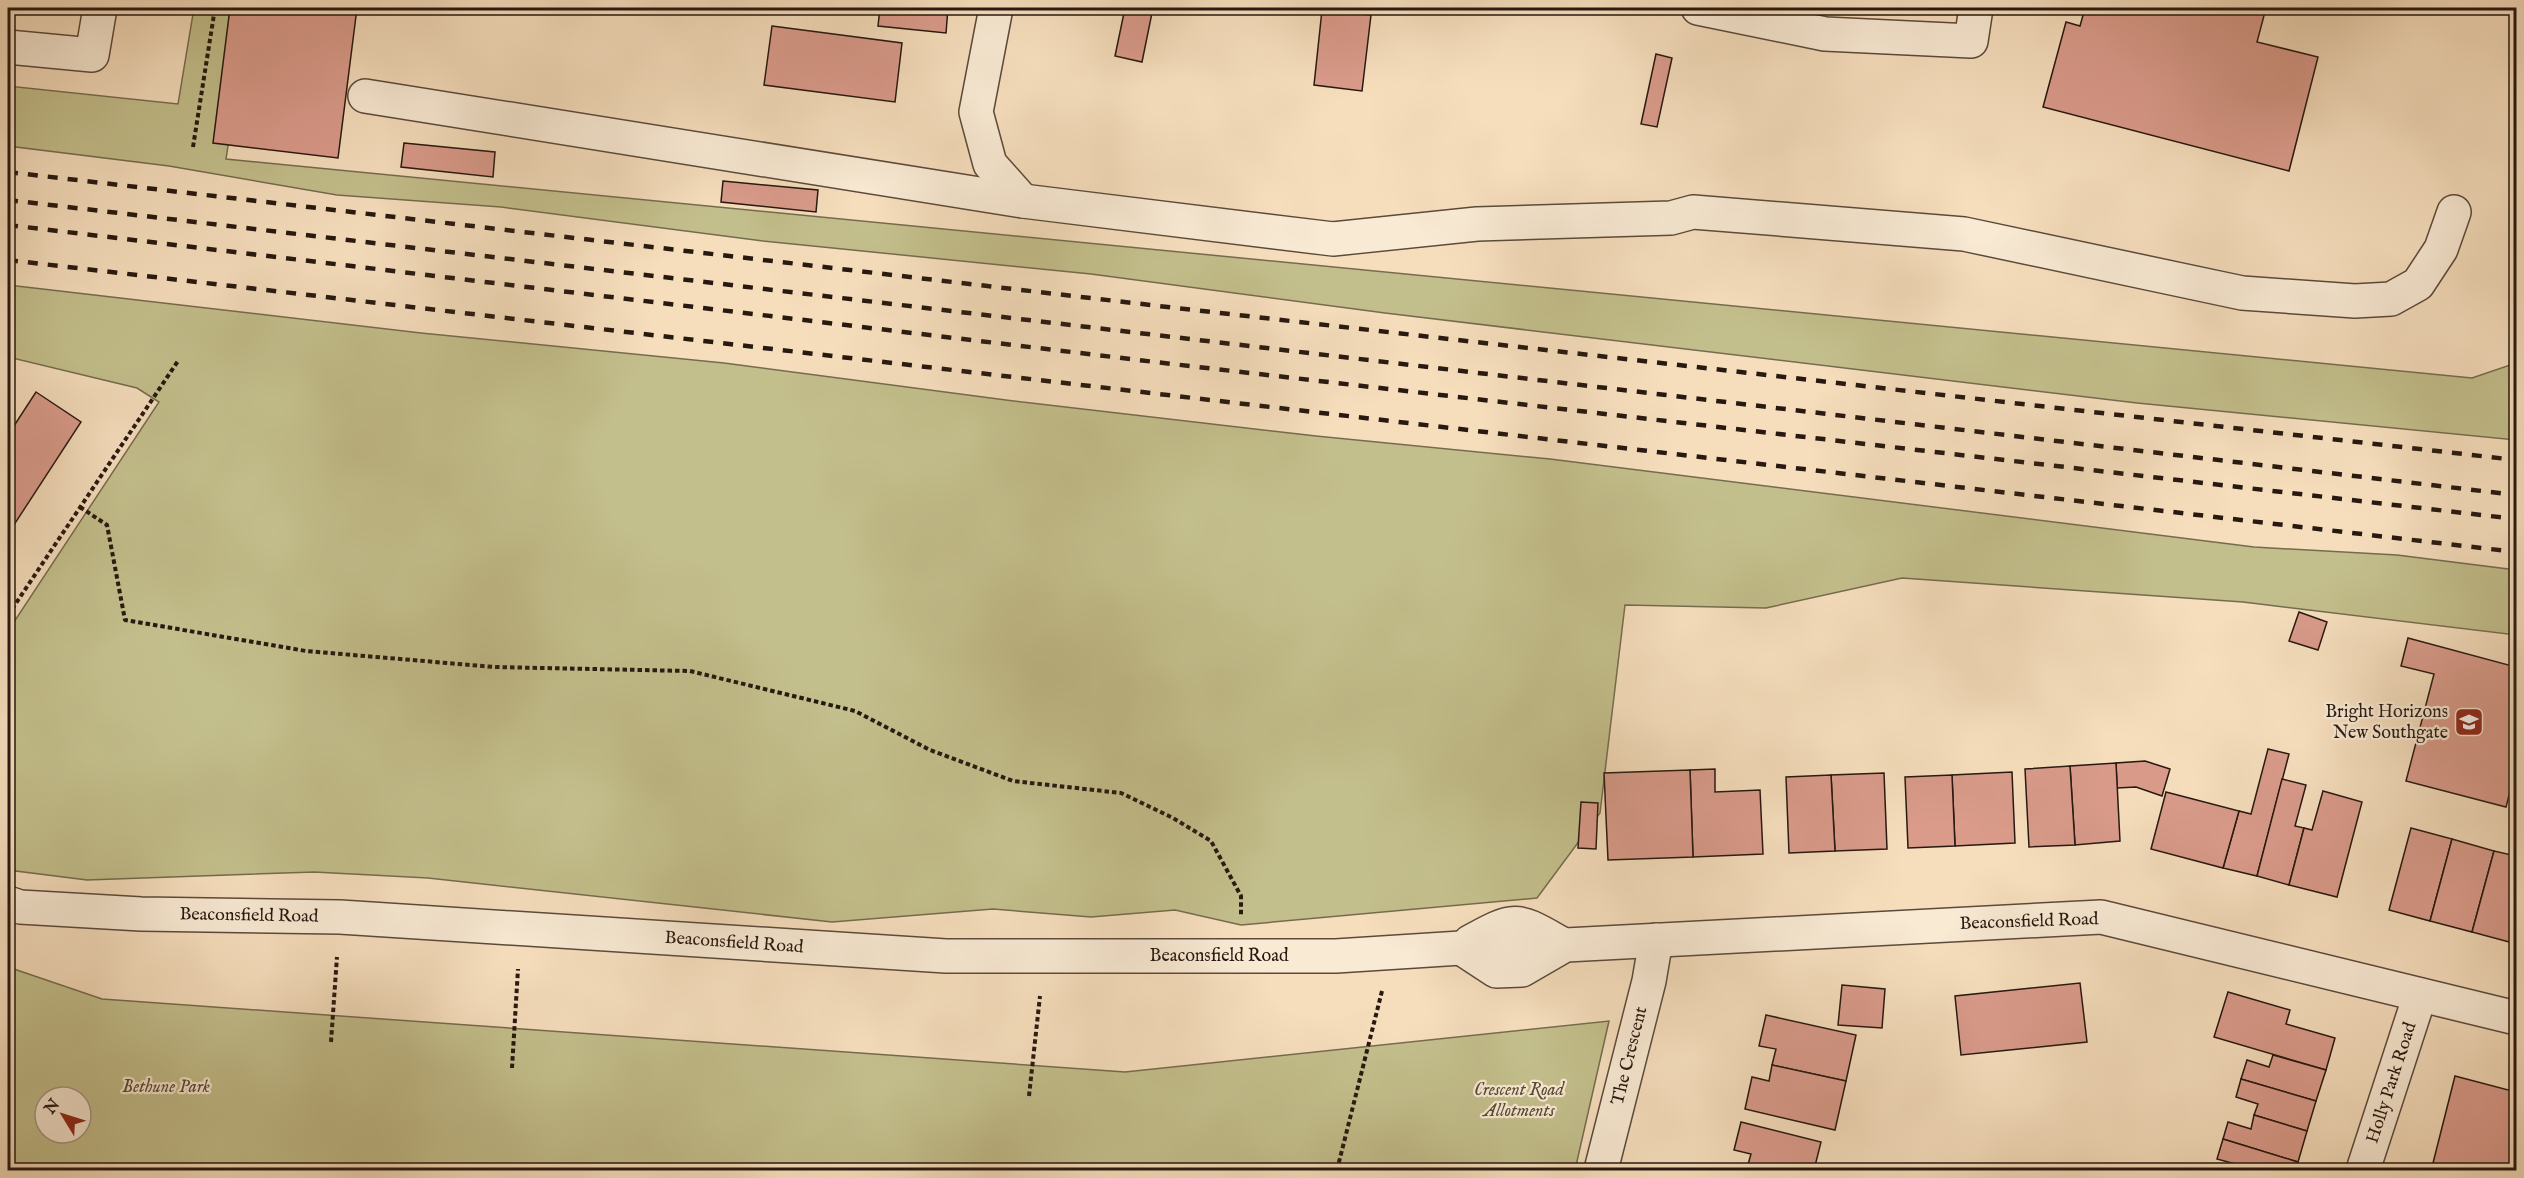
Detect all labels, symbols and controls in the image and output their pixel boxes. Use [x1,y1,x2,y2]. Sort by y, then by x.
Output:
place label: Bright Horizons New Southgate [2325,701,2448,745]
school or university icon: Bright Horizons New Southgate [2453,706,2485,738]
street label: Beaconsfield Road [179,903,319,929]
street label: Beaconsfield Road [1959,908,2099,936]
street label: Beaconsfield Road [664,927,805,959]
street label: Beaconsfield Road [1149,945,1289,968]
street label: The Crescent [1607,1004,1653,1108]
street label: Holly Park Road [2362,1019,2423,1147]
park label: Bethune Park [122,1076,210,1099]
park label: Crescent Road Allotments [1474,1079,1566,1123]
north arrow [33,1085,93,1145]
text: N [40,1095,65,1119]

